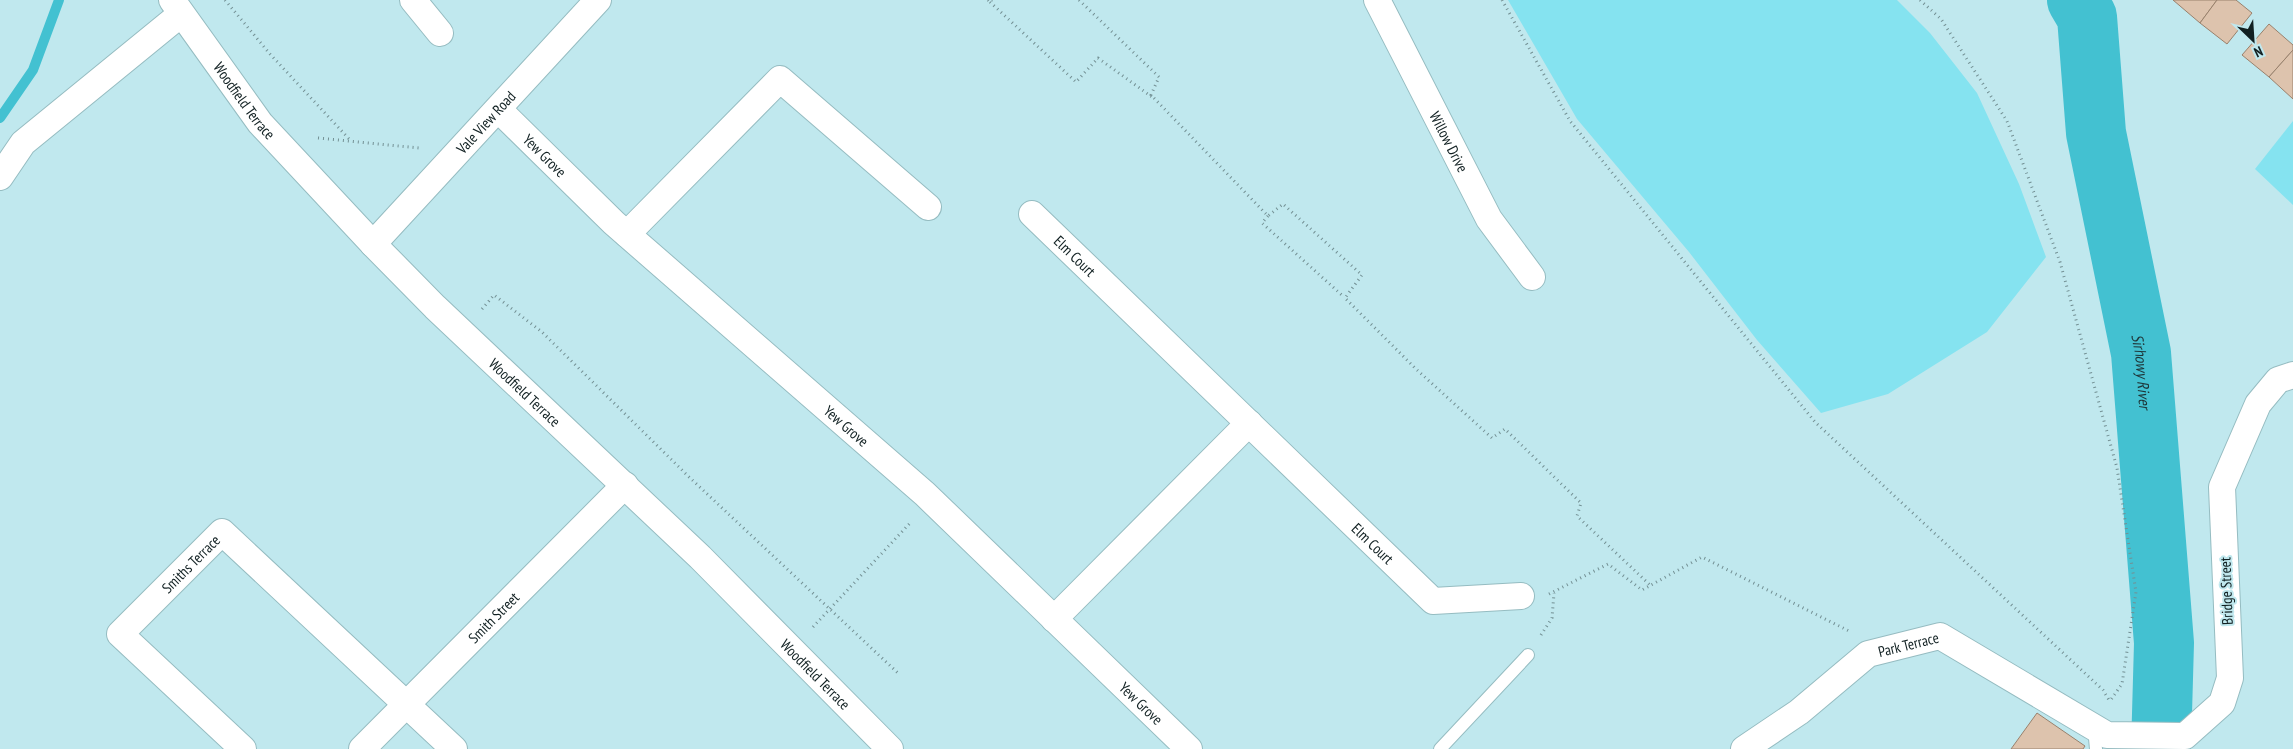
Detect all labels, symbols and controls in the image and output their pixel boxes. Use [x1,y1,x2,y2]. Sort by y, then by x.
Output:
north arrow [2228,15,2278,65]
text: N [2251,42,2266,62]
street label: Woodfield Terrace [210,58,280,143]
street label: Vale View Road [451,87,519,158]
street label: Willow Drive [1426,108,1473,175]
street label: Yew Grove [519,130,571,181]
street label: Elm Court [1050,231,1100,280]
water label: Sirhowy River [2127,332,2156,412]
street label: Woodfield Terrace [485,354,565,430]
street label: Yew Grove [820,401,873,450]
street label: Elm Court [1348,519,1398,568]
street label: Smiths Terrace [157,530,224,597]
street label: Bridge Street [2215,557,2237,625]
street label: Smith Street [464,588,523,647]
street label: Park Terrace [1876,627,1941,661]
street label: Woodfield Terrace [777,635,855,713]
street label: Yew Grove [1116,678,1167,728]

